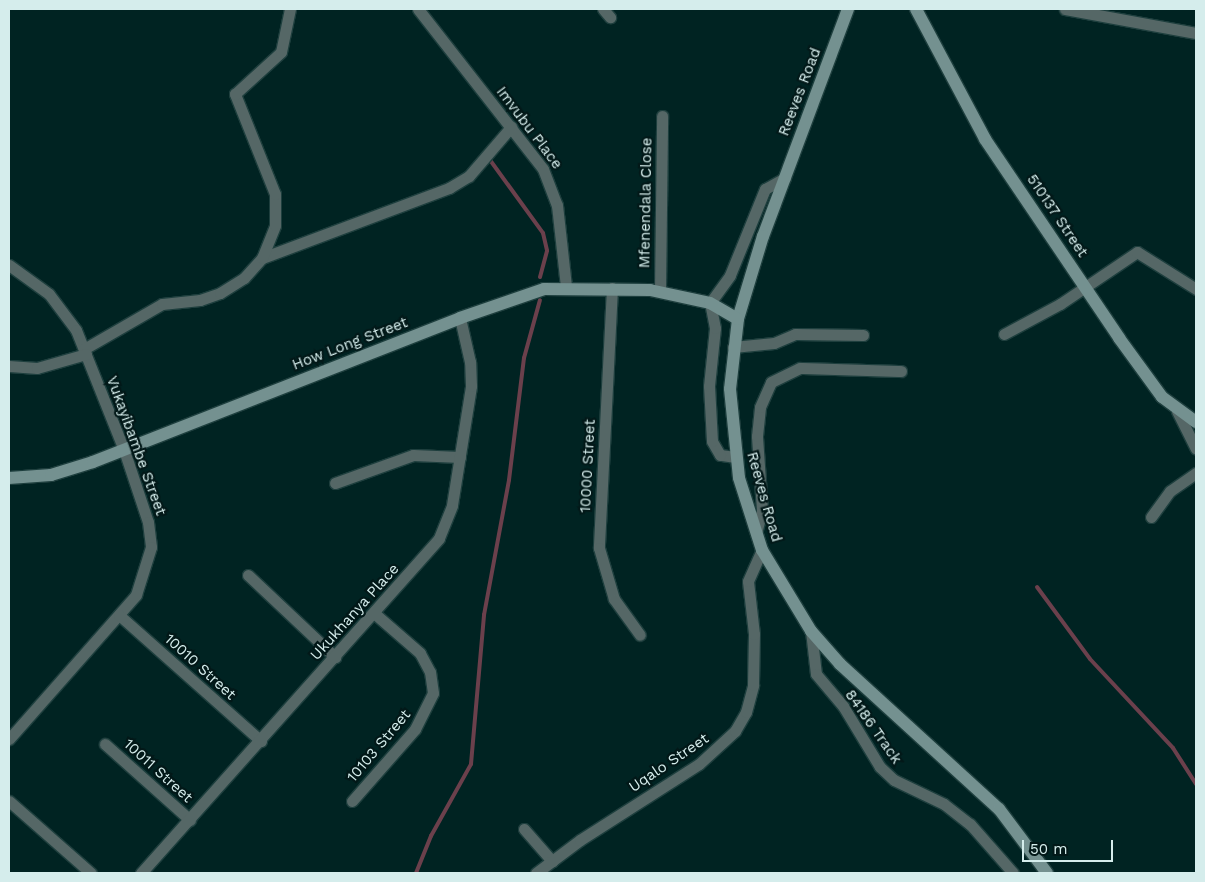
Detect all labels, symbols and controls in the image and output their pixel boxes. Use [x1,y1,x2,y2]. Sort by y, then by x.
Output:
street label: Reeves Road [775,45,825,139]
street label: Imvubu Place [492,83,566,173]
street label: Mfenendala Close [636,137,656,269]
street label: 510137 Street [1023,171,1091,261]
street label: How Long Street [290,314,410,374]
street label: Vukayibambe Street [102,374,170,518]
street label: 10000 Street [577,419,599,513]
street label: Reeves Road [743,450,785,544]
street label: Ukukhanya Place [307,560,403,664]
street label: 10010 Street [161,630,239,704]
street label: 84186 Track [841,686,905,768]
street label: 10103 Street [343,706,415,786]
street label: Uqalo Street [626,730,712,796]
street label: 10011 Street [120,735,196,807]
scale bar [1025,830,1116,862]
text: 50 m [1030,840,1067,858]

